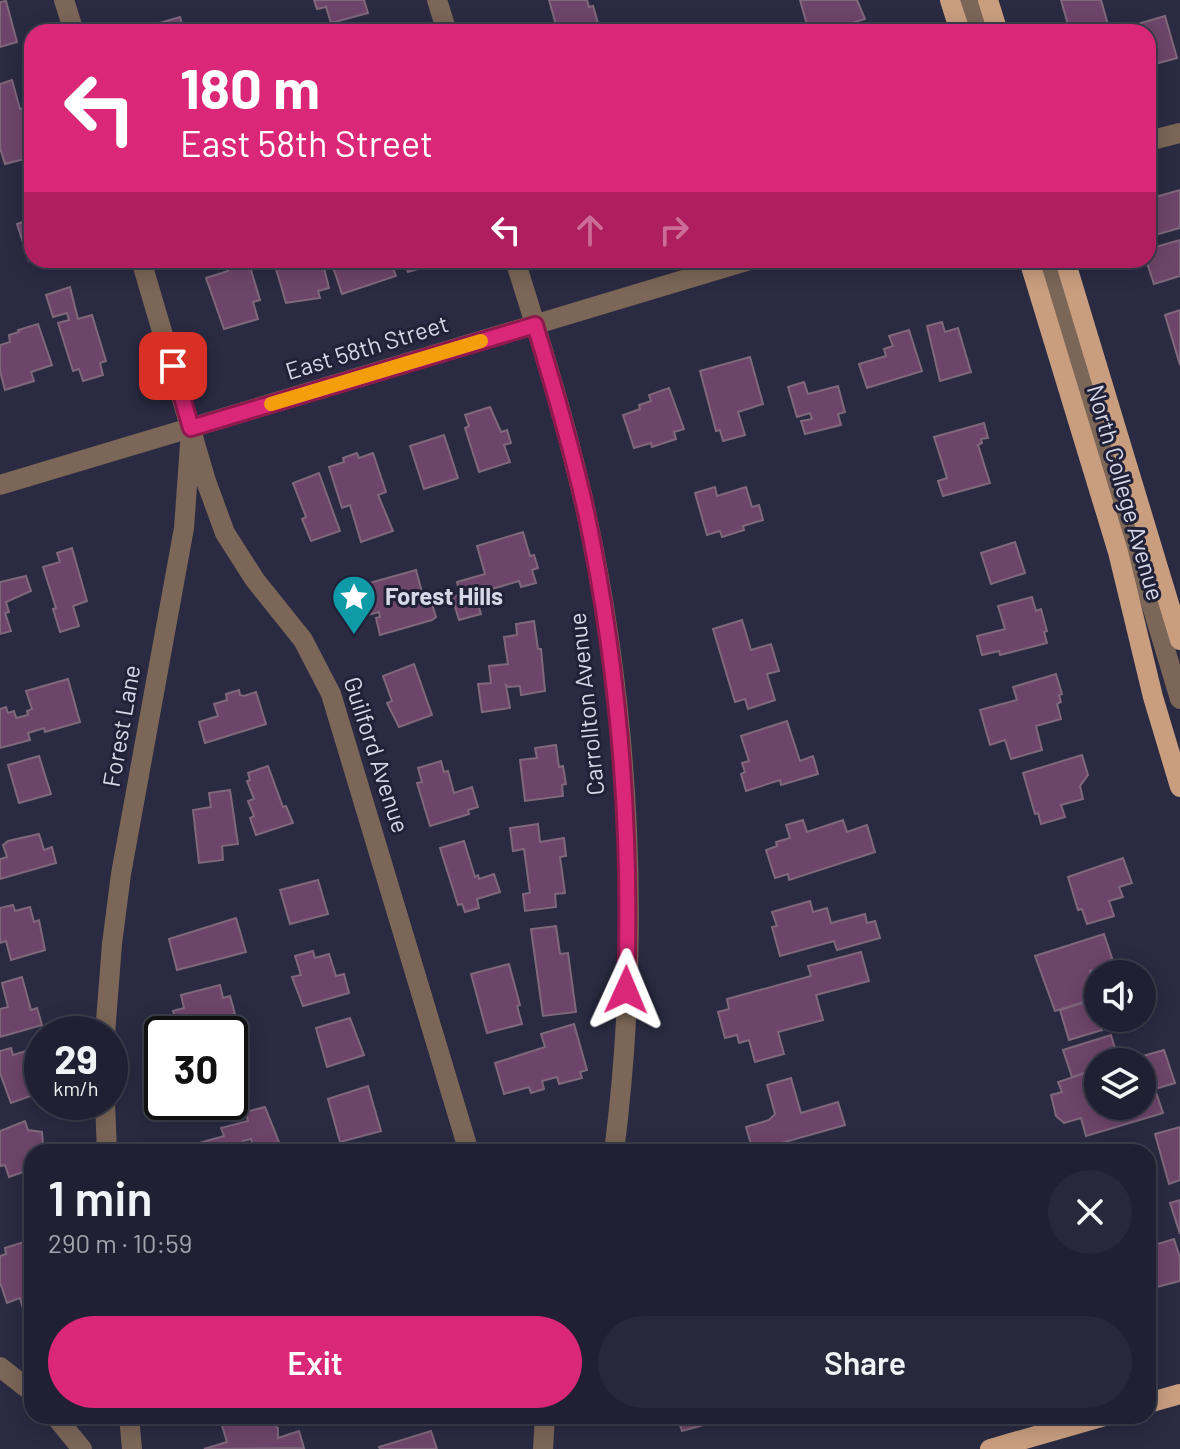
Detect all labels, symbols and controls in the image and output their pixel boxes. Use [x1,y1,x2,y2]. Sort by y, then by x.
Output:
text: 180 m [180,53,320,120]
icon: left [48,56,152,160]
text: East 58th Street [180,121,433,164]
icon: left [484,208,528,252]
icon: ahead [568,208,612,252]
icon: right [652,208,696,252]
street label: East 58th Street [282,308,451,385]
pin [139,332,207,400]
icon: arrive [151,344,195,388]
street label: North College Avenue [1082,381,1171,604]
place icon: Forest Hills [330,573,378,636]
place label: Forest Hills [385,581,503,610]
street label: Carrollton Avenue [561,611,610,797]
street label: Forest Lane [96,662,146,789]
street label: Guilford Avenue [339,673,416,836]
position arrow [584,948,668,1032]
map controls [1084,960,1156,1120]
button: sound [1084,960,1156,1032]
speed limit sign: 30 [144,1016,248,1120]
text: 29 [54,1034,98,1082]
button: layers [1084,1048,1156,1120]
text: km/h [53,1076,99,1100]
text: 1 min [48,1168,153,1226]
button: close [1048,1170,1132,1254]
text: 290 m · 10:59 [48,1227,192,1258]
button: Exit [48,1316,582,1408]
button: Share [598,1316,1132,1408]

